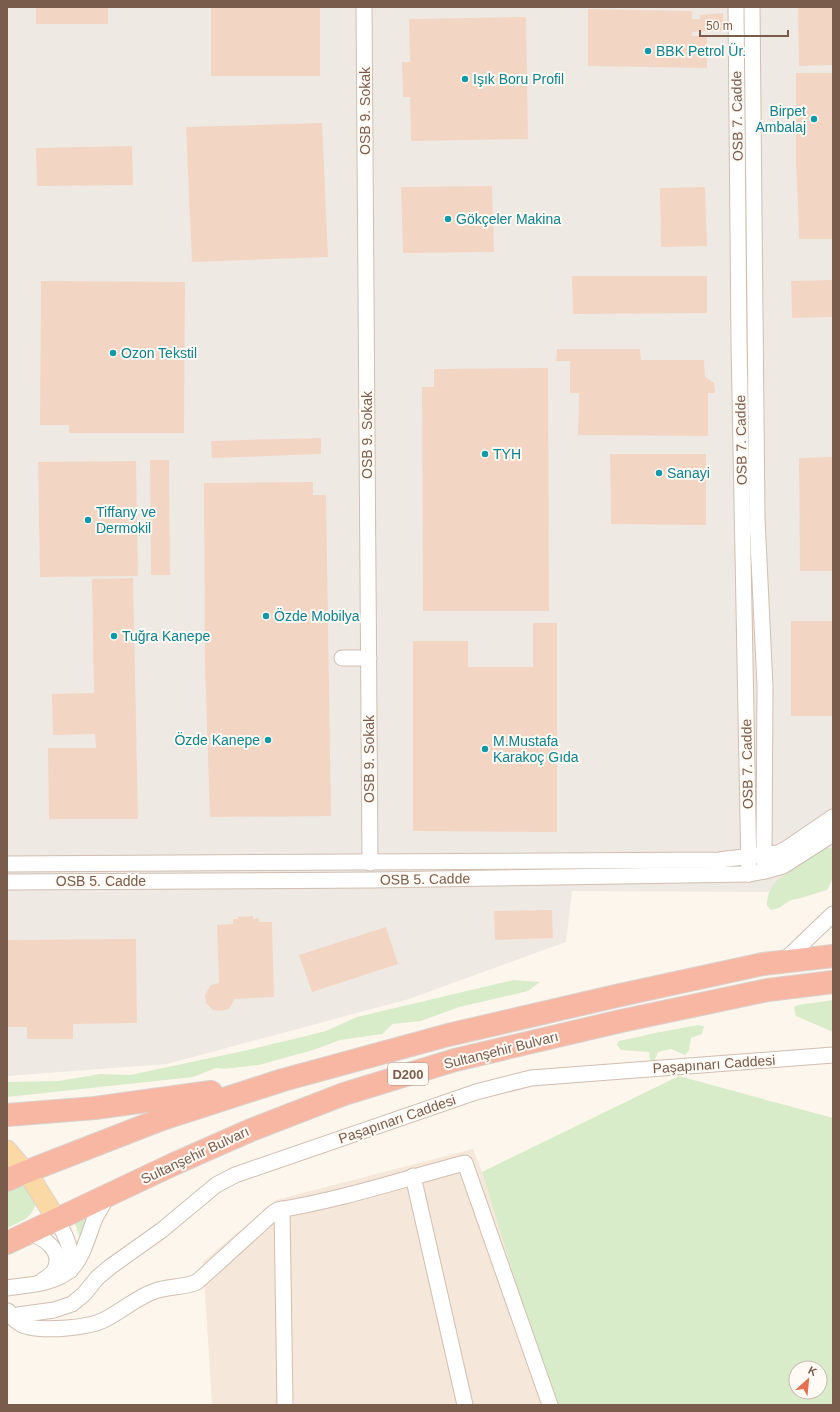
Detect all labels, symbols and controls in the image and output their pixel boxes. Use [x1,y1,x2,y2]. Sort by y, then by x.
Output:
scale bar [700,12,788,38]
text: 50 m [706,19,733,33]
place label: BBK Petrol Ür. [656,42,746,59]
marker: BBK Petrol Ür. [643,46,653,56]
street label: OSB 9. Sokak [357,66,373,155]
place label: Işık Boru Profil [473,71,564,87]
street label: OSB 7. Cadde [728,71,746,161]
marker: Işık Boru Profil [460,74,470,84]
place label: Birpet Ambalaj [755,103,806,135]
marker: Birpet Ambalaj [809,114,819,124]
place label: Gökçeler Makina [456,211,561,227]
marker: Gökçeler Makina [443,214,453,224]
place label: Ozon Tekstil [121,345,197,361]
marker: Ozon Tekstil [108,348,118,358]
street label: OSB 9. Sokak [359,390,375,479]
street label: OSB 7. Cadde [732,395,750,485]
place label: TYH [493,446,521,462]
marker: TYH [480,449,490,459]
place label: Sanayi [667,465,710,481]
marker: Sanayi [654,468,664,478]
place label: Tiffany ve Dermokil [96,504,156,536]
marker: Tiffany ve Dermokil [83,515,93,525]
place label: Özde Mobilya [274,607,360,624]
marker: Özde Mobilya [261,611,271,621]
place label: Tuğra Kanepe [122,628,210,644]
marker: Tuğra Kanepe [109,631,119,641]
street label: OSB 9. Sokak [361,714,377,803]
street label: OSB 7. Cadde [738,719,756,809]
place label: Özde Kanepe [174,731,260,748]
place label: M.Mustafa Karakoç Gıda [493,733,579,765]
marker: Özde Kanepe [263,735,273,745]
marker: M.Mustafa Karakoç Gıda [480,744,490,754]
street label: OSB 5. Cadde [380,870,470,888]
street label: OSB 5. Cadde [56,873,146,889]
street label: Sultanşehir Bulvarı [442,1028,560,1072]
street label: Paşapınarı Caddesi [652,1052,776,1076]
road number: D200 [388,1063,428,1085]
street label: Paşapınarı Caddesi [336,1091,458,1147]
street label: Sultanşehir Bulvarı [138,1123,252,1187]
north arrow [788,1360,828,1400]
text: K [806,1364,819,1378]

